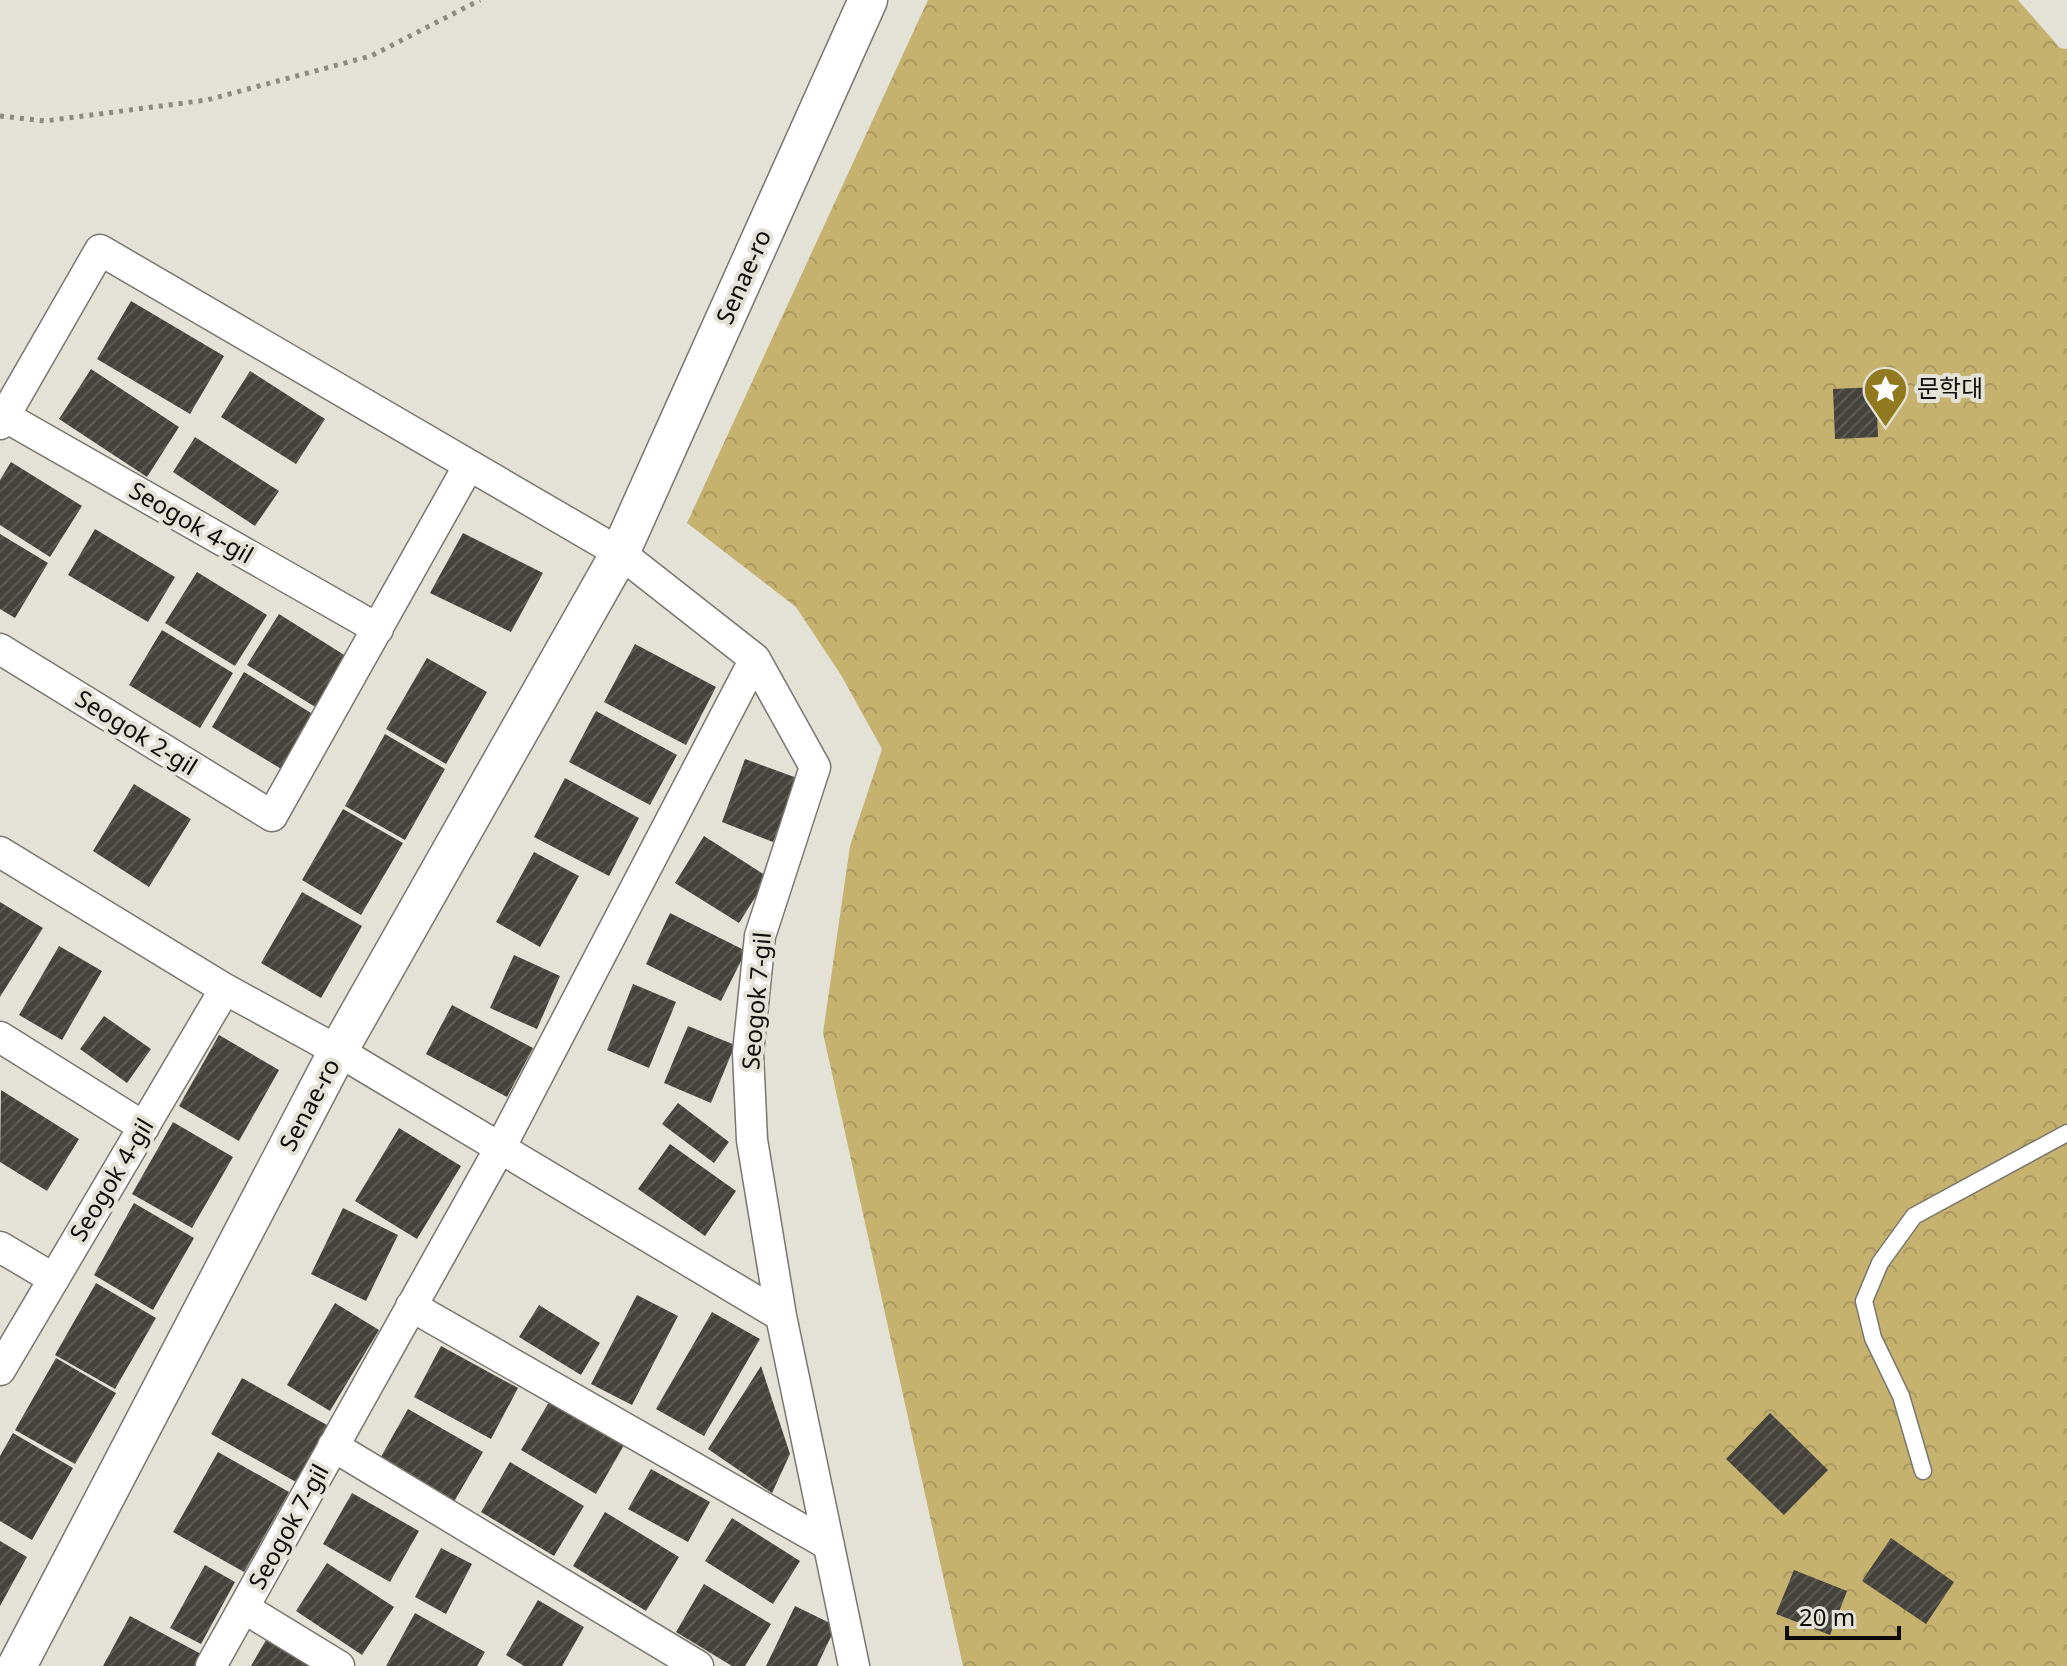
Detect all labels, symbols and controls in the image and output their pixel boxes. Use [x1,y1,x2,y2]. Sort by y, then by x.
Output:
street label: Senae-ro [707,224,778,329]
place icon: 문학대 [1862,365,1910,428]
place label: 문학대 [1917,371,1983,404]
street label: Seogok 4-gil [124,473,260,571]
street label: Seogok 2-gil [69,681,204,782]
street label: Seogok 7-gil [733,931,778,1071]
street label: Senae-ro [271,1052,347,1156]
street label: Seogok 4-gil [61,1112,160,1247]
street label: Seogok 7-gil [240,1458,336,1595]
scale bar [1787,1590,1899,1640]
text: 20 m [1799,1600,1855,1633]

